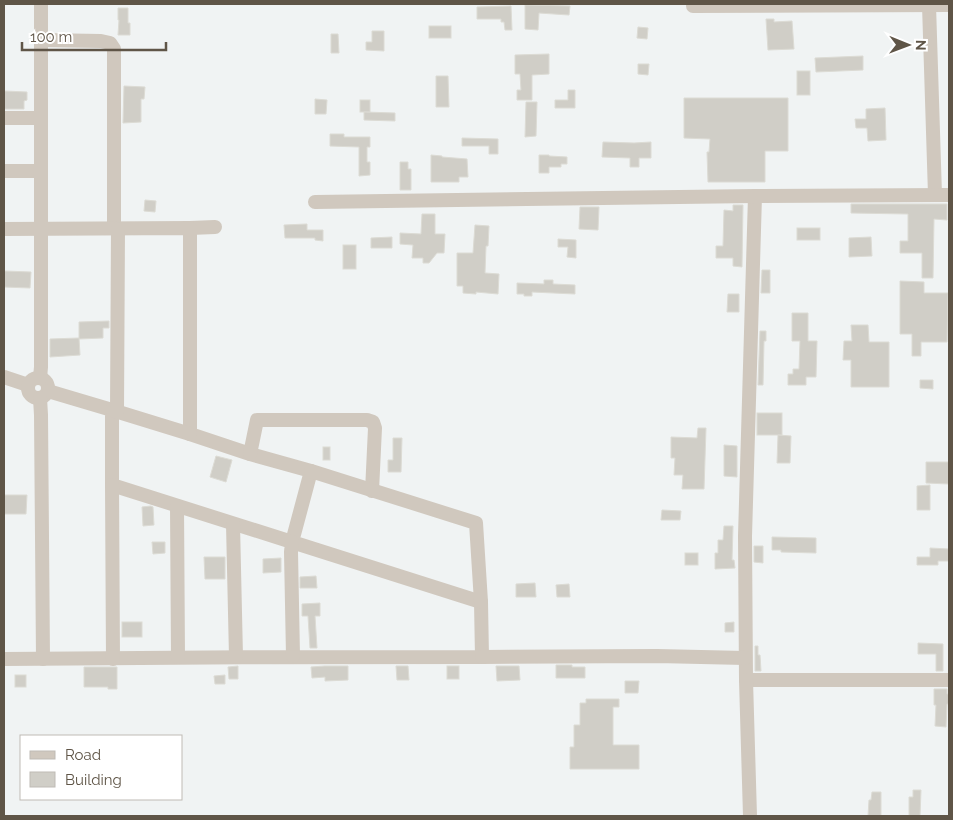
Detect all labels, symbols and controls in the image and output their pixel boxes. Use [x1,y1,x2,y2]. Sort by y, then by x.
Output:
scale bar [22,20,166,52]
north arrow [883,20,933,70]
text: 100 m [30,28,72,46]
text: N [913,40,929,51]
legend [20,735,182,800]
text: Road [65,746,101,764]
text: Building [65,771,122,789]

